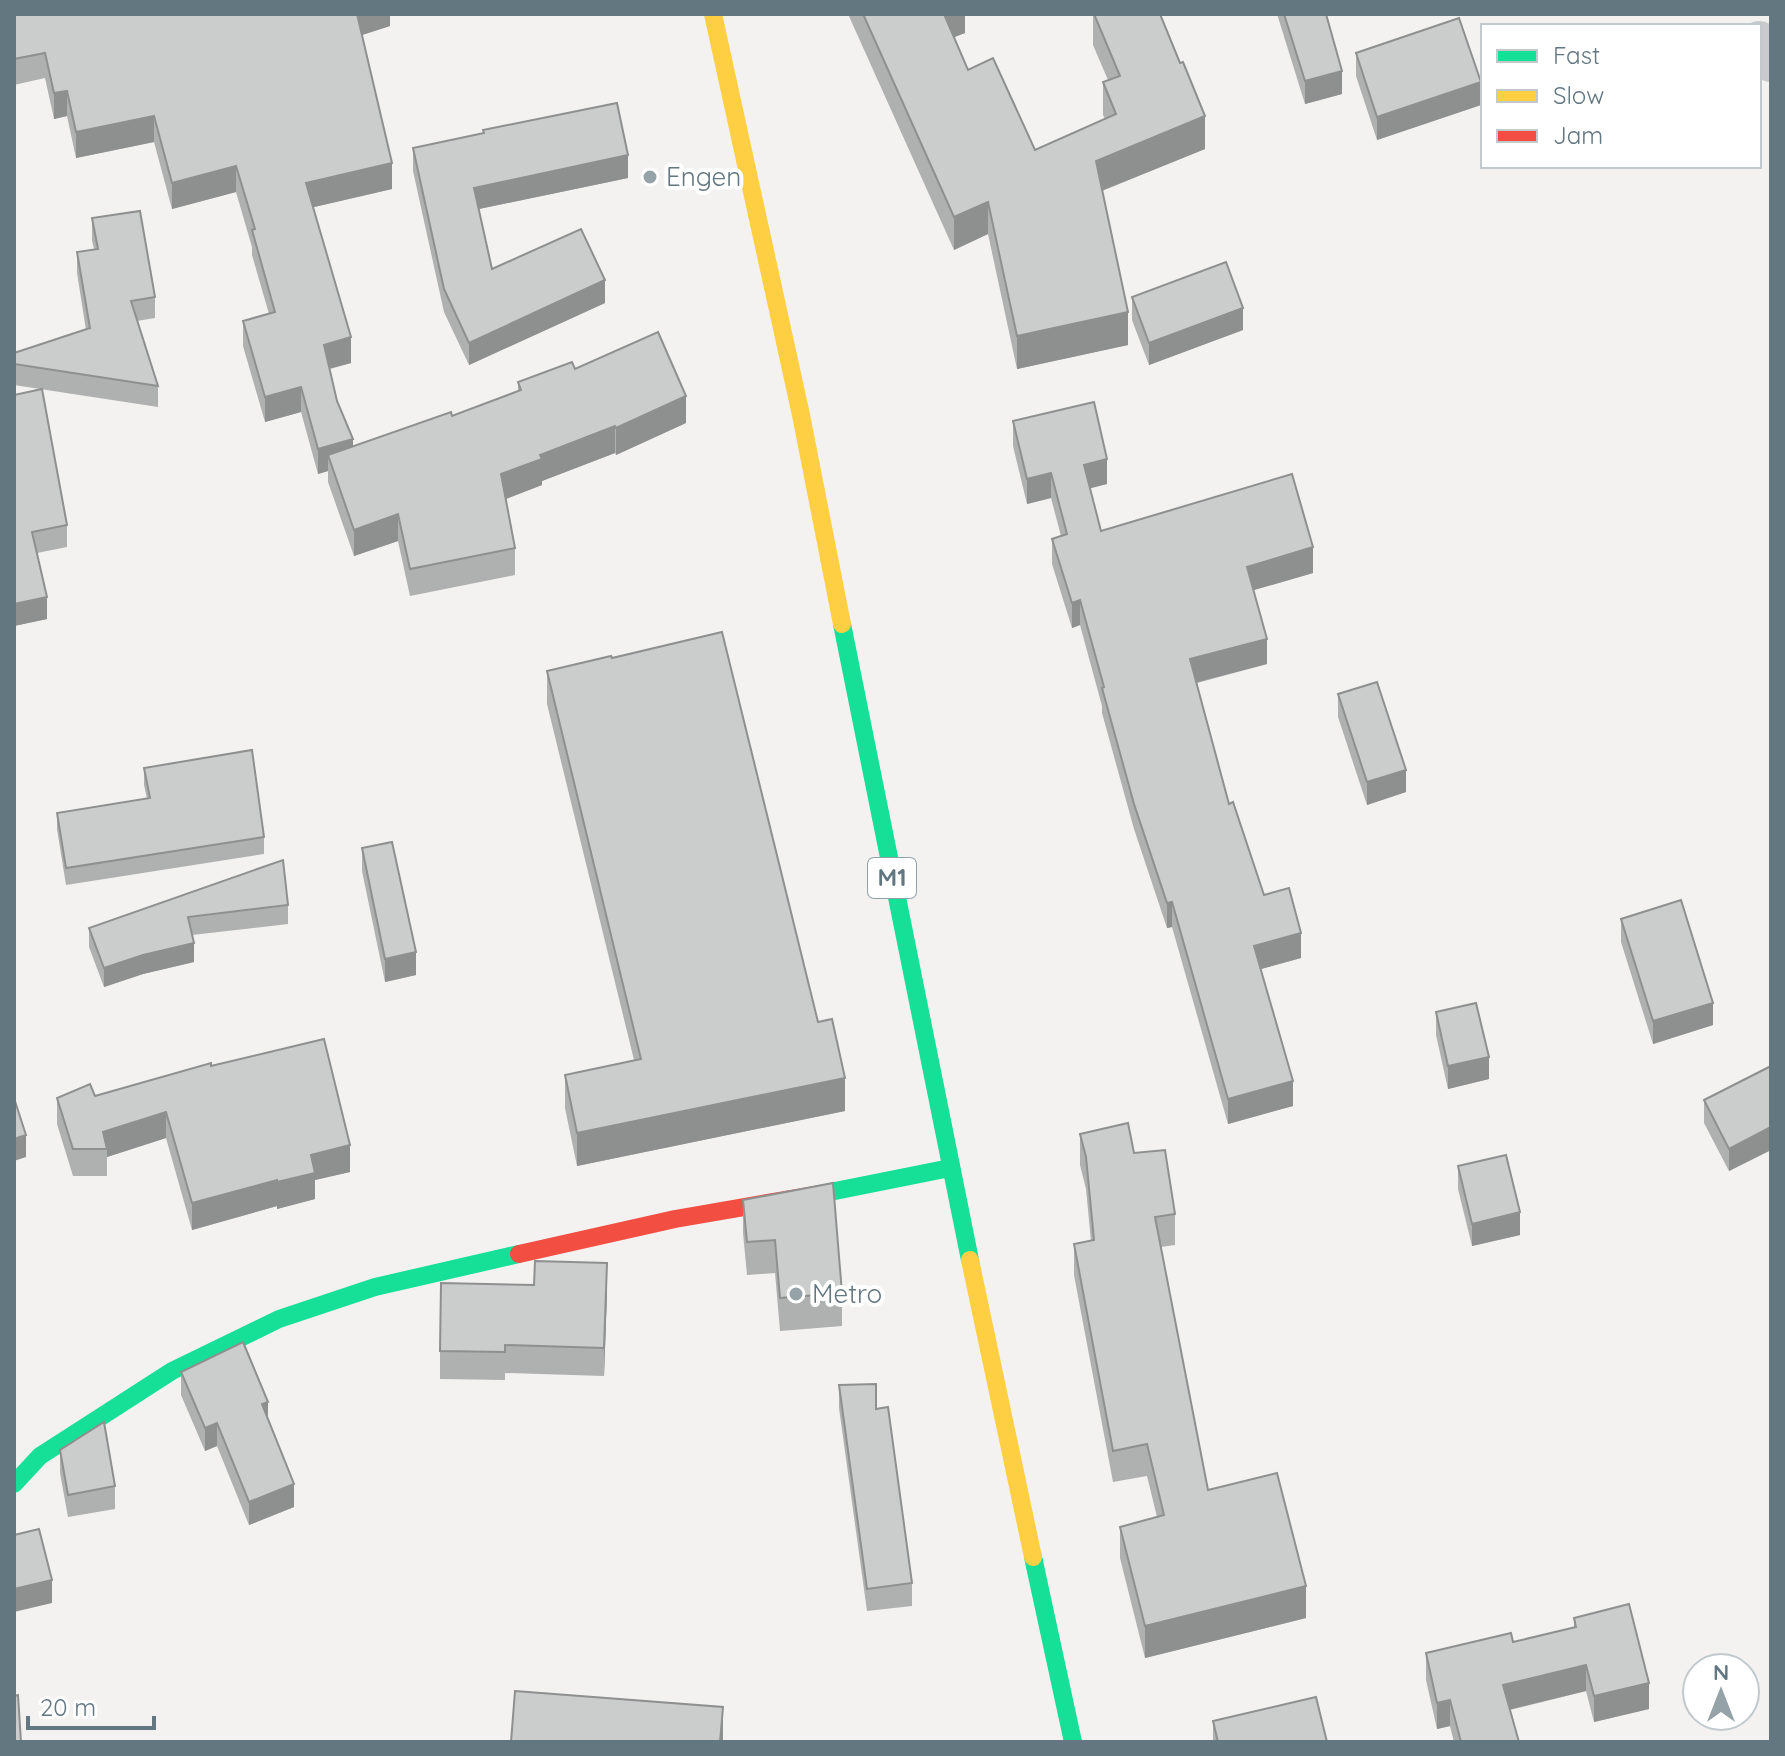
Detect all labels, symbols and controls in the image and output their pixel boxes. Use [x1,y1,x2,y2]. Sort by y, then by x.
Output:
legend [1481,24,1761,168]
text: Fast [1553,40,1600,70]
text: Slow [1553,80,1604,110]
text: Jam [1553,120,1603,150]
place label: Engen [666,160,741,193]
marker: Engen [641,168,659,186]
road number: M1 [868,858,916,898]
place label: Metro [812,1277,882,1310]
marker: Metro [787,1285,805,1303]
north arrow [1681,1652,1761,1732]
text: N [1713,1658,1729,1686]
scale bar [28,1680,154,1730]
text: 20 m [40,1692,96,1722]

